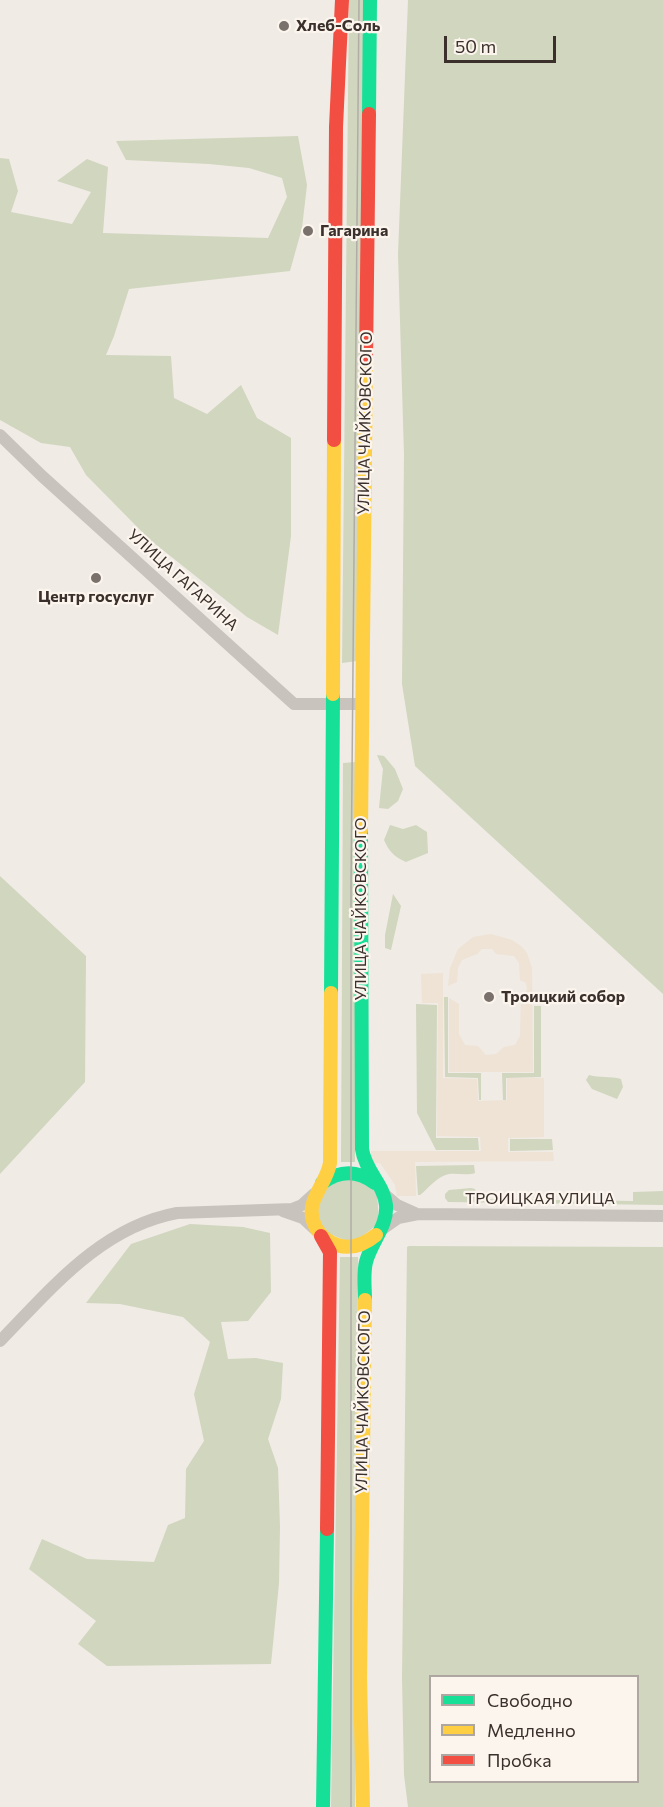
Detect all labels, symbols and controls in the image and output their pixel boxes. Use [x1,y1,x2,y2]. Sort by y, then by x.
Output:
place label: Хлеб-Соль [296,16,380,36]
marker: Хлеб-Соль [277,19,291,33]
scale bar [447,24,560,62]
text: 50 m [455,35,496,57]
place label: Гагарина [320,221,388,241]
marker: Гагарина [301,224,315,238]
street label: УЛИЦА ЧАЙКОВСКОГО [354,331,376,515]
street label: УЛИЦА ГАГАРИНА [124,525,242,635]
marker: Центр госуслуг [89,571,103,585]
place label: Центр госуслуг [38,587,154,607]
street label: УЛИЦА ЧАЙКОВСКОГО [351,817,371,1001]
place label: Троицкий собор [501,987,625,1007]
marker: Троицкий собор [482,990,496,1004]
street label: ТРОИЦКАЯ УЛИЦА [465,1189,615,1209]
street label: УЛИЦА ЧАЙКОВСКОГО [352,1310,374,1494]
legend [429,1675,639,1783]
text: Свободно [487,1689,573,1711]
text: Медленно [487,1719,576,1741]
text: Пробка [487,1749,552,1771]

